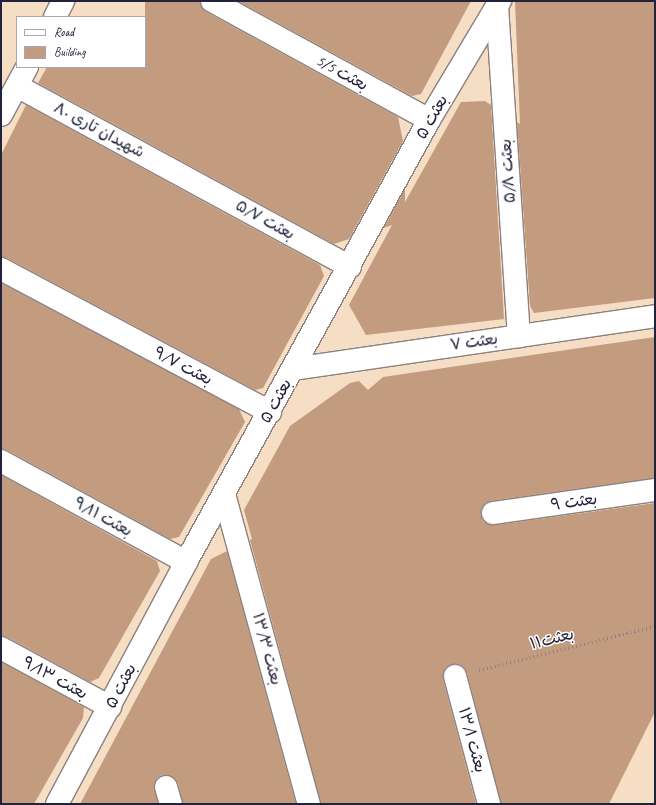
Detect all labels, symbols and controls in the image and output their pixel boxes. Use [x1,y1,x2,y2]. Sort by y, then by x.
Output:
legend [16,16,146,68]
text: Road [54,24,74,40]
text: Building [54,44,86,60]
street label: بعثت 5/5 [313,51,371,95]
street label: بعثت ۵ [412,91,452,143]
street label: شهیدان تاری ۸۰ [50,98,148,162]
street label: بعثت ۵/۸ [496,138,520,204]
street label: بعثت ۵/۷ [232,196,298,244]
street label: بعثت ۷ [449,329,499,355]
street label: بعثت ۹/۷ [150,343,216,389]
street label: بعثت ۵ [256,375,296,427]
street label: بعثت ۹ [549,489,599,515]
street label: بعثت ۹/۱۱ [70,493,136,541]
street label: بعثت ۱۳/۳ [248,611,286,687]
street label: بعثت۱۱ [528,624,576,654]
street label: بعثت ۹/۱۳ [19,652,91,704]
street label: بعثت ۵ [101,660,141,712]
street label: بعثت ۱۳/۱ [454,705,490,775]

